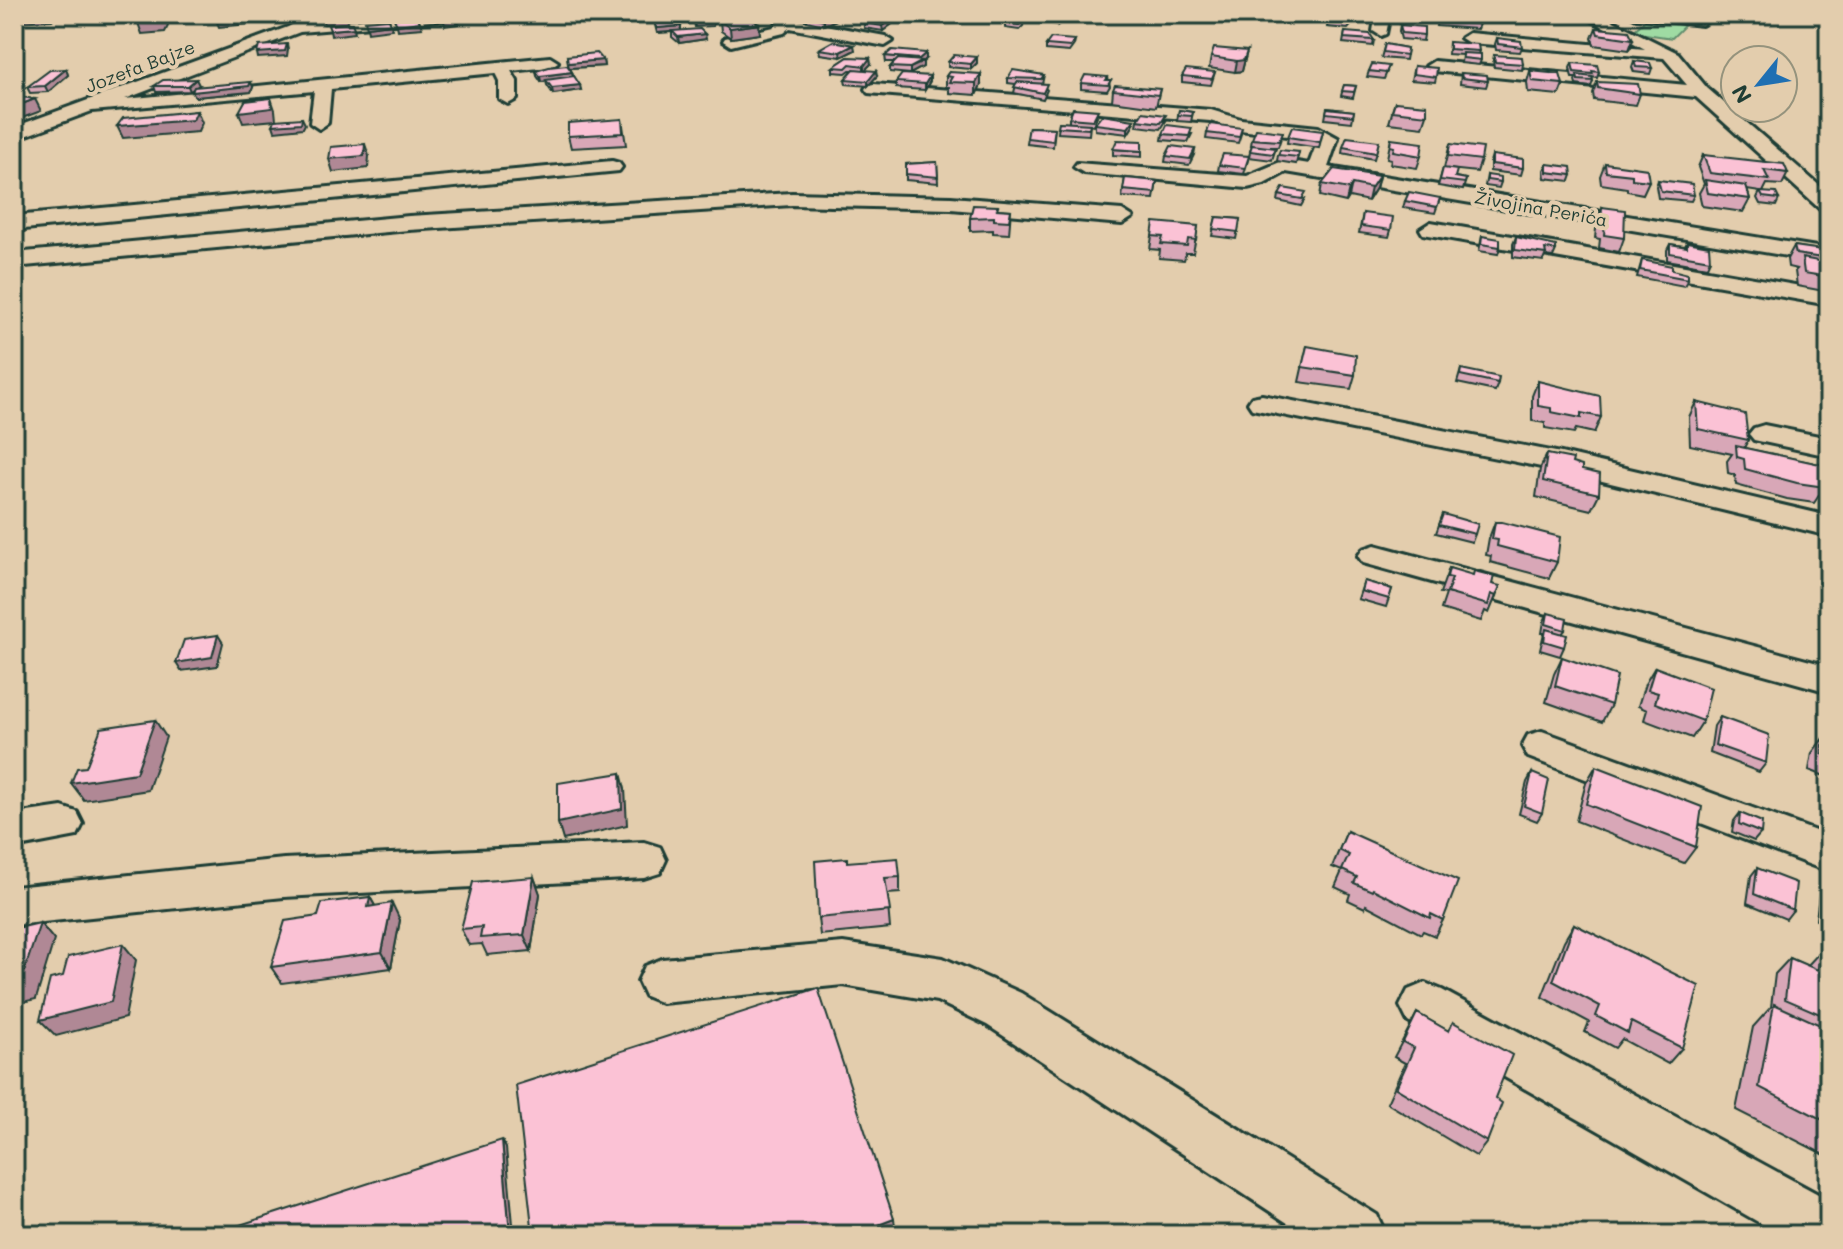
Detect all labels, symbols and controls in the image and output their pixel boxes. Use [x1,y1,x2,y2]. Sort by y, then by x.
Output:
street label: Jozefa Bajze [82,34,198,98]
north arrow [1719,44,1799,124]
text: N [1725,80,1758,109]
street label: Živojina Perića [1473,184,1609,232]

